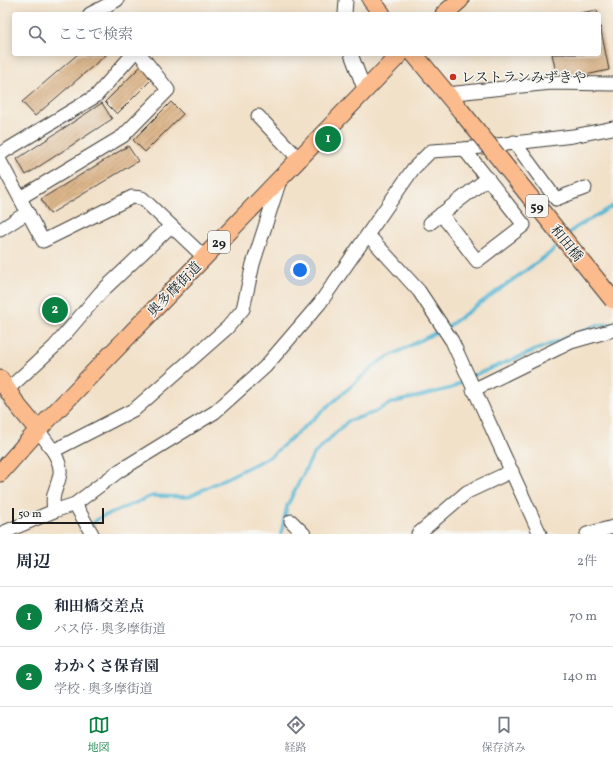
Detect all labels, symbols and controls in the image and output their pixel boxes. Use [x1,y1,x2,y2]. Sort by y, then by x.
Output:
search box [12,12,601,56]
icon: search [26,23,48,45]
text: ここで検索 [58,25,133,46]
place label: レストランみずきや [461,69,587,88]
marker: レストランみずきや [448,72,458,82]
pin: 1 [315,124,341,154]
road number: 59 [526,195,548,217]
street label: 和田橋 [545,222,586,266]
road number: 29 [208,231,230,253]
street label: 奥多摩街道 [144,258,206,322]
your location [290,260,310,280]
pin: 2 [42,295,68,325]
scale bar [12,506,104,525]
text: 50 m [18,507,42,522]
text: 周辺 [16,551,50,574]
text: 2件 [577,553,597,571]
text: 和田橋交差点 [54,597,144,618]
text: 1 [26,608,32,626]
text: 70 m [569,608,597,626]
text: バス停 · 奥多摩街道 [54,621,166,639]
text: わかくさ保育園 [54,657,159,678]
text: 2 [26,668,32,686]
text: 140 m [563,668,597,686]
text: 学校 · 奥多摩街道 [54,681,153,699]
tab: 地図 [88,714,110,756]
tab: 経路 [285,714,307,756]
tab: 保存済み [482,714,526,756]

